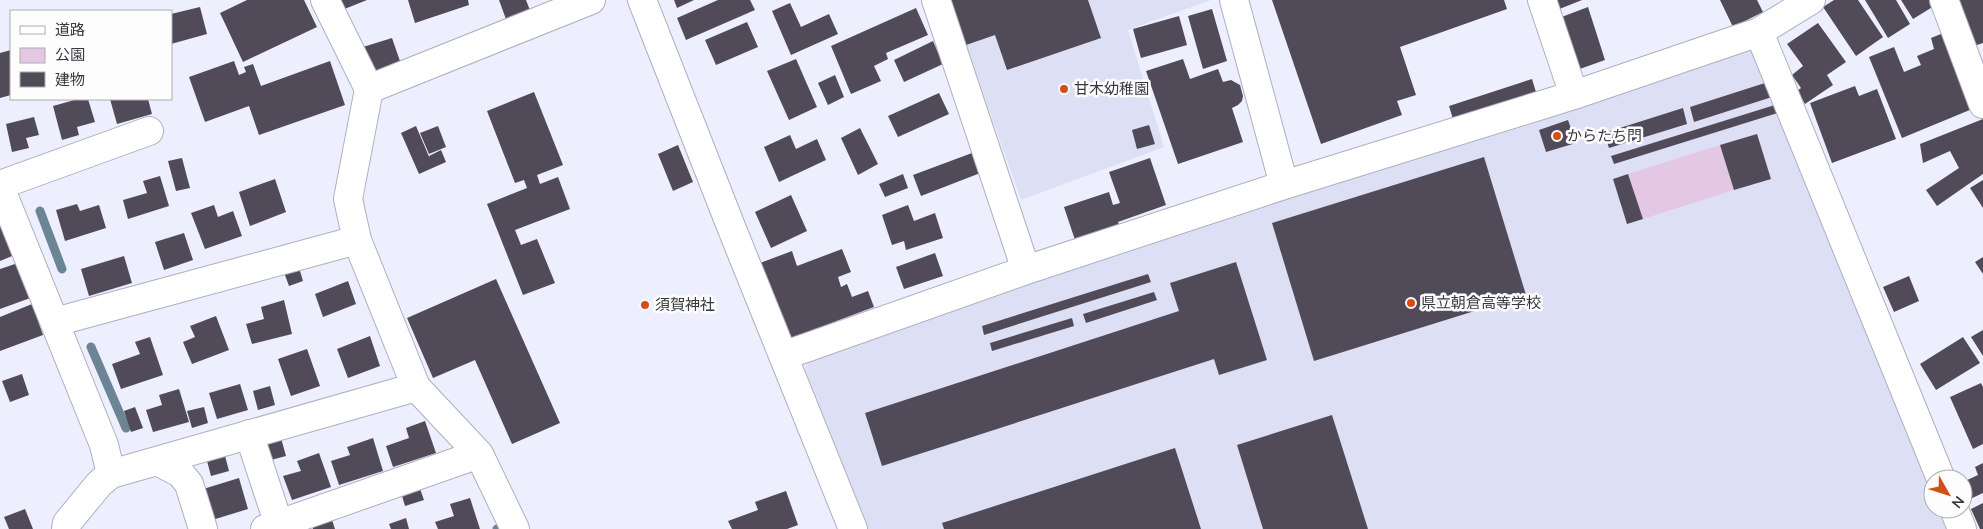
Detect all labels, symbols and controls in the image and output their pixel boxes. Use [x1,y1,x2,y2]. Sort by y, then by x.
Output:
legend [10,10,172,100]
text: 道路 [55,20,85,40]
text: 公園 [55,45,85,65]
text: 建物 [55,70,85,90]
place label: 甘木幼稚園 [1074,79,1149,99]
marker: 甘木幼稚園 [1058,83,1070,95]
place label: からたち門 [1567,126,1642,146]
marker: からたち門 [1551,130,1563,142]
place label: 県立朝倉高等学校 [1421,293,1541,313]
place label: 須賀神社 [655,295,715,315]
marker: 県立朝倉高等学校 [1405,297,1417,309]
marker: 須賀神社 [639,299,651,311]
north arrow [1923,469,1973,519]
text: N [1947,492,1968,512]

